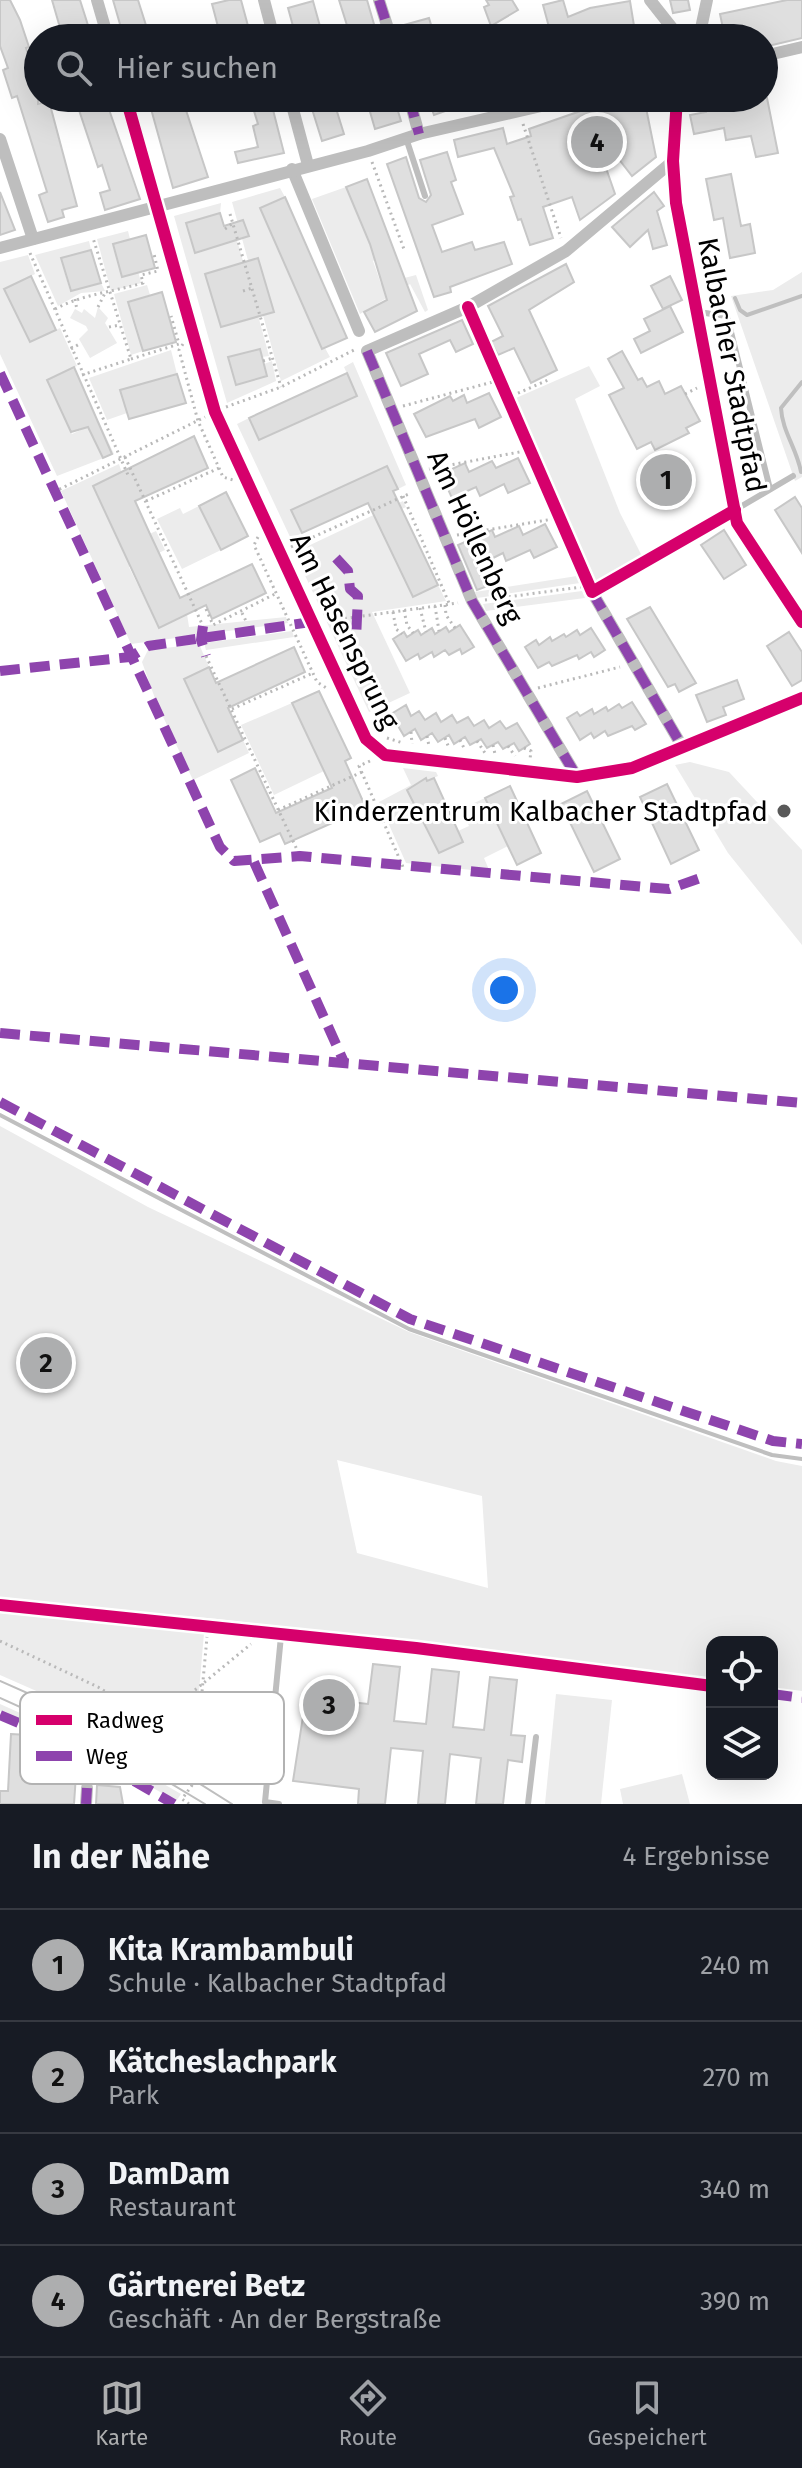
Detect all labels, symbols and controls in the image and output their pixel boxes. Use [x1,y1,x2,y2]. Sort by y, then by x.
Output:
search box [24,24,778,112]
icon: search [52,46,96,90]
text: Hier suchen [116,50,278,86]
pin: 4 [571,112,623,172]
street label: Kalbacher Stadtpfad [691,235,773,495]
street label: Am Höllenberg [420,445,530,629]
pin: 1 [640,450,692,510]
street label: Am Hasensprung [283,528,407,735]
place label: Kinderzentrum Kalbacher Stadtpfad [313,795,768,828]
marker: Kinderzentrum Kalbacher Stadtpfad [775,802,793,820]
your location [484,970,524,1010]
pin: 2 [20,1333,72,1393]
map controls [706,1636,778,1780]
button: locate [706,1636,778,1708]
pin: 3 [303,1675,355,1735]
legend [20,1692,284,1784]
text: Radweg [86,1707,164,1734]
button: layers [706,1708,778,1780]
text: Weg [86,1743,128,1770]
text: In der Nähe [32,1836,210,1877]
text: 4 Ergebnisse [623,1841,770,1872]
text: Kita Krambambuli [108,1932,354,1968]
text: 1 [52,1950,64,1981]
text: 240 m [700,1950,770,1981]
text: Schule · Kalbacher Stadtpfad [108,1968,447,1999]
text: Kätcheslachpark [108,2044,336,2080]
text: 2 [51,2062,65,2093]
text: 270 m [702,2062,770,2093]
text: Park [108,2080,159,2111]
text: DamDam [108,2156,230,2192]
text: 3 [51,2174,65,2205]
text: 340 m [700,2174,770,2205]
text: Restaurant [108,2192,236,2223]
text: Gärtnerei Betz [108,2268,305,2304]
text: 4 [51,2286,65,2317]
text: 390 m [700,2286,770,2317]
text: Geschäft · An der Bergstraße [108,2304,442,2335]
tab: Karte [95,2376,148,2451]
tab: Route [339,2376,397,2451]
tab: Gespeichert [587,2376,707,2451]

